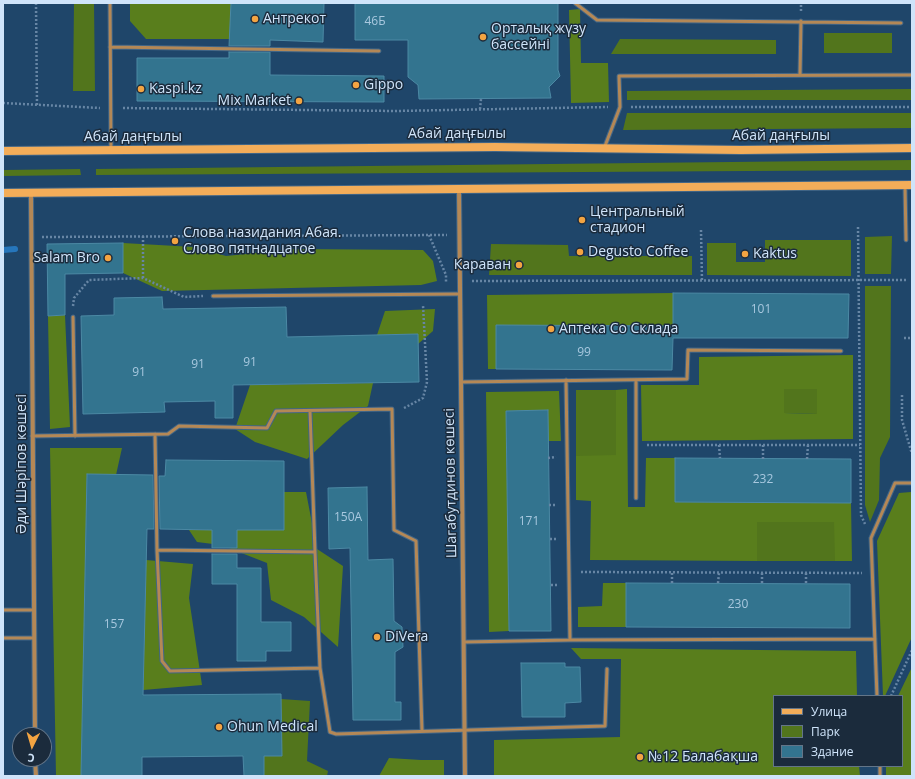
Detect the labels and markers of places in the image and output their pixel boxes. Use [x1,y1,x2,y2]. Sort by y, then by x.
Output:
place label: Антрекот [263,11,326,27]
marker: Антрекот [250,14,260,24]
place label: Орталық жүзу бассейні [491,21,586,54]
marker: Орталық жүзу бассейні [478,32,488,42]
place label: Gippo [364,77,403,93]
marker: Gippo [351,80,361,90]
place label: Kaspi.kz [149,81,202,97]
marker: Kaspi.kz [136,84,146,94]
place label: Mix Market [218,93,291,109]
marker: Mix Market [294,96,304,106]
place label: Центральный стадион [590,204,685,236]
marker: Центральный стадион [577,215,587,225]
place label: Слова назидания Абая. Слово пятнадцатое [183,225,341,258]
marker: Слова назидания Абая. Слово пятнадцатое [170,236,180,246]
place label: Degusto Coffee [588,244,688,260]
place label: Kaktus [753,246,797,262]
marker: Degusto Coffee [575,247,585,257]
marker: Kaktus [740,249,750,259]
place label: Salam Bro [33,250,100,266]
marker: Salam Bro [103,253,113,263]
place label: Караван [454,257,511,273]
marker: Караван [514,260,524,270]
place label: Аптека Со Склада [559,321,678,337]
marker: Аптека Со Склада [546,324,556,334]
place label: DiVera [385,629,428,645]
marker: DiVera [372,632,382,642]
place label: Ohun Medical [227,719,318,735]
marker: Ohun Medical [214,722,224,732]
place label: №12 Балабақша [648,749,758,765]
marker: №12 Балабақша [635,752,645,762]

